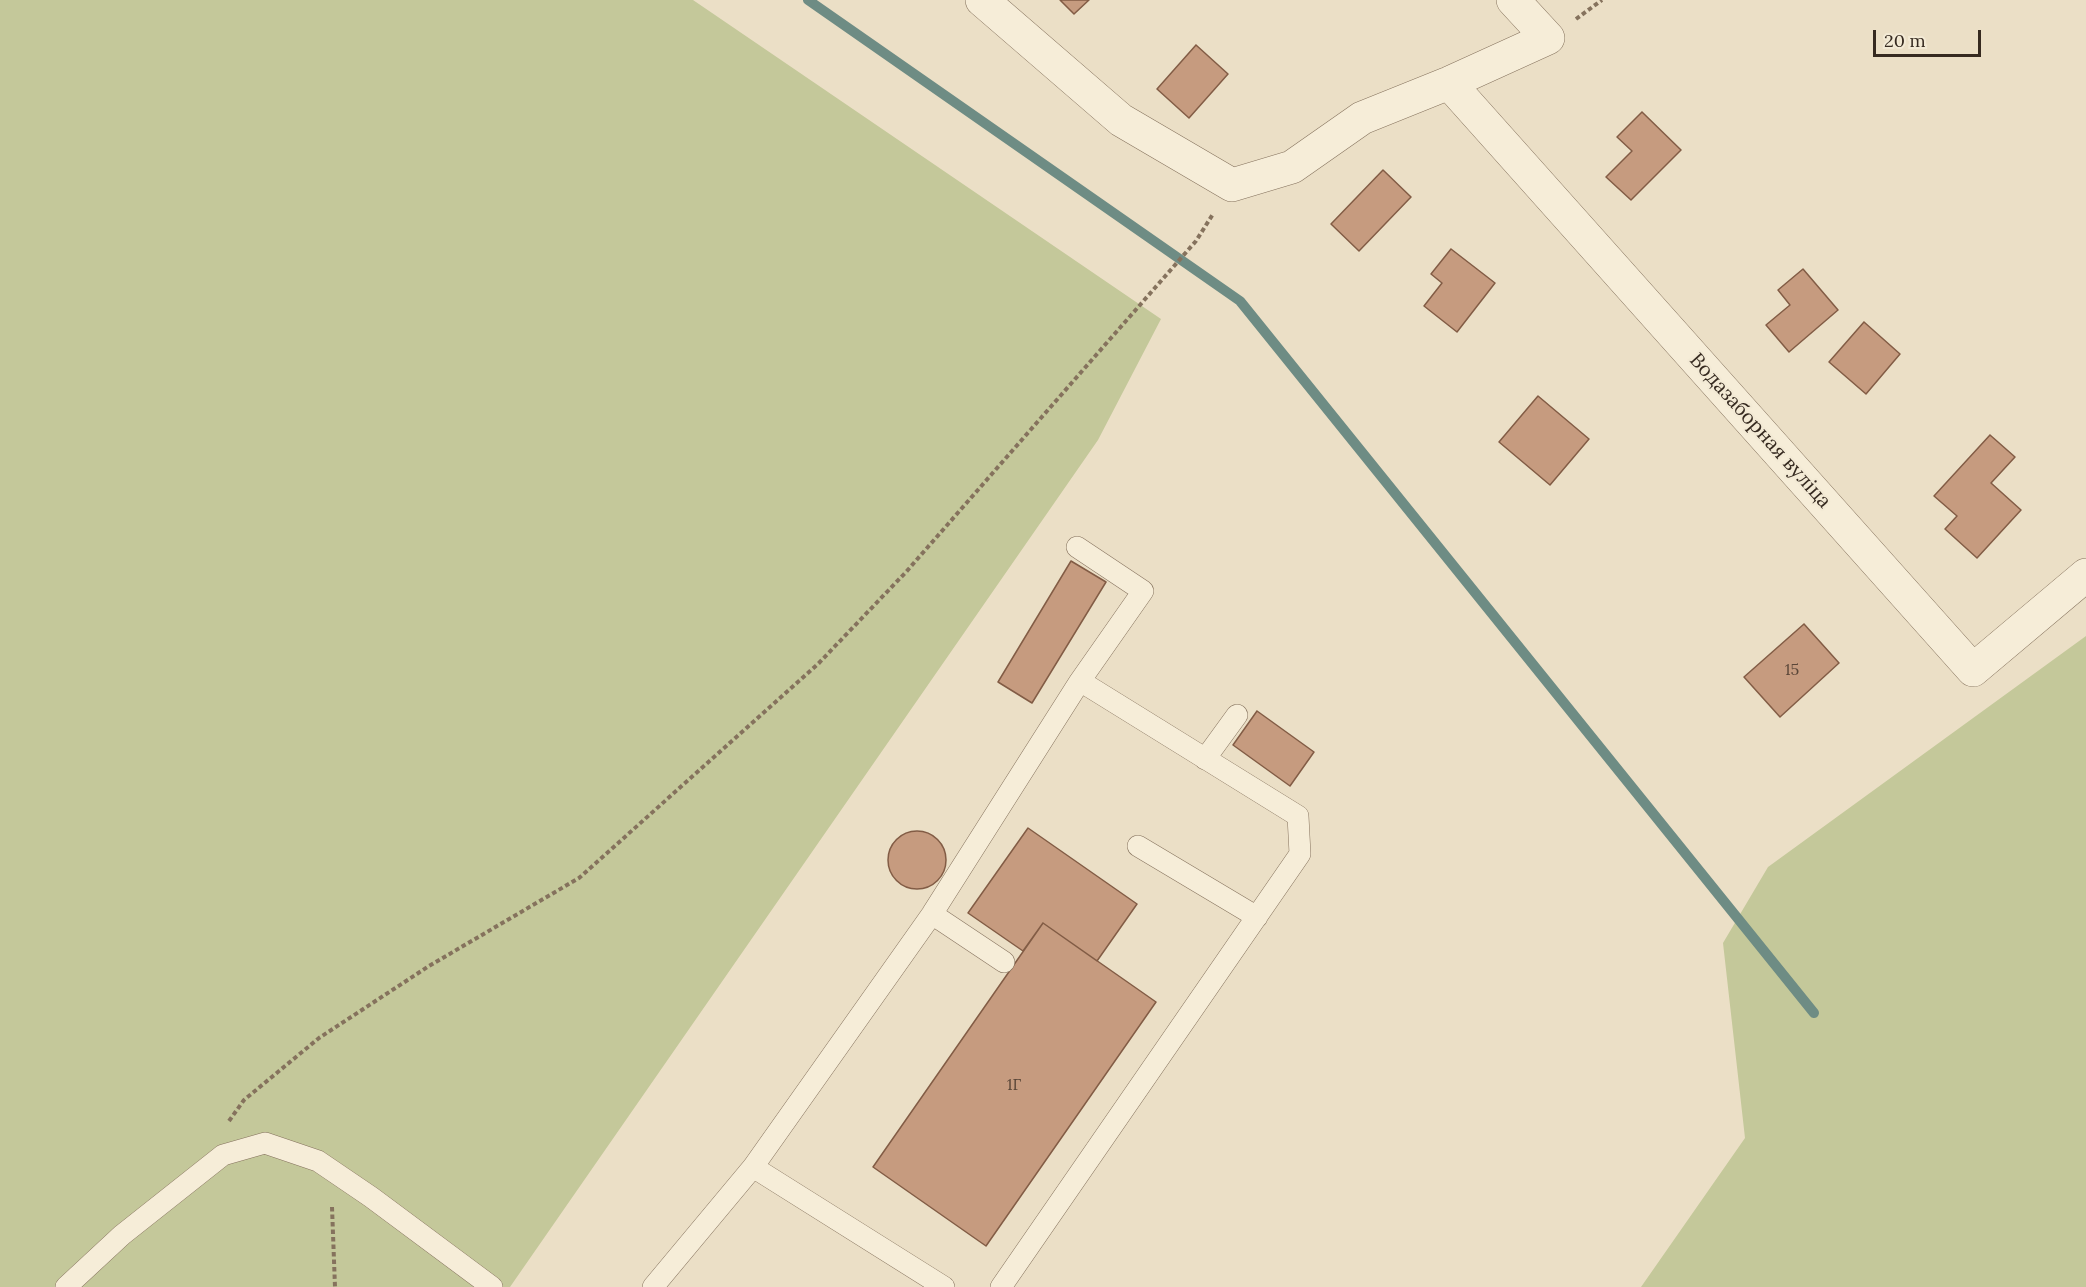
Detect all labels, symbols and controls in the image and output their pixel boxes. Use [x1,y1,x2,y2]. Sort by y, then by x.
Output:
scale bar [1876,18,1984,56]
text: 20 m [1884,29,1926,52]
street label: Водазаборная вуліца [1684,349,1836,513]
house number: 15 [1785,660,1799,680]
house number: 1Г [1007,1075,1021,1095]

